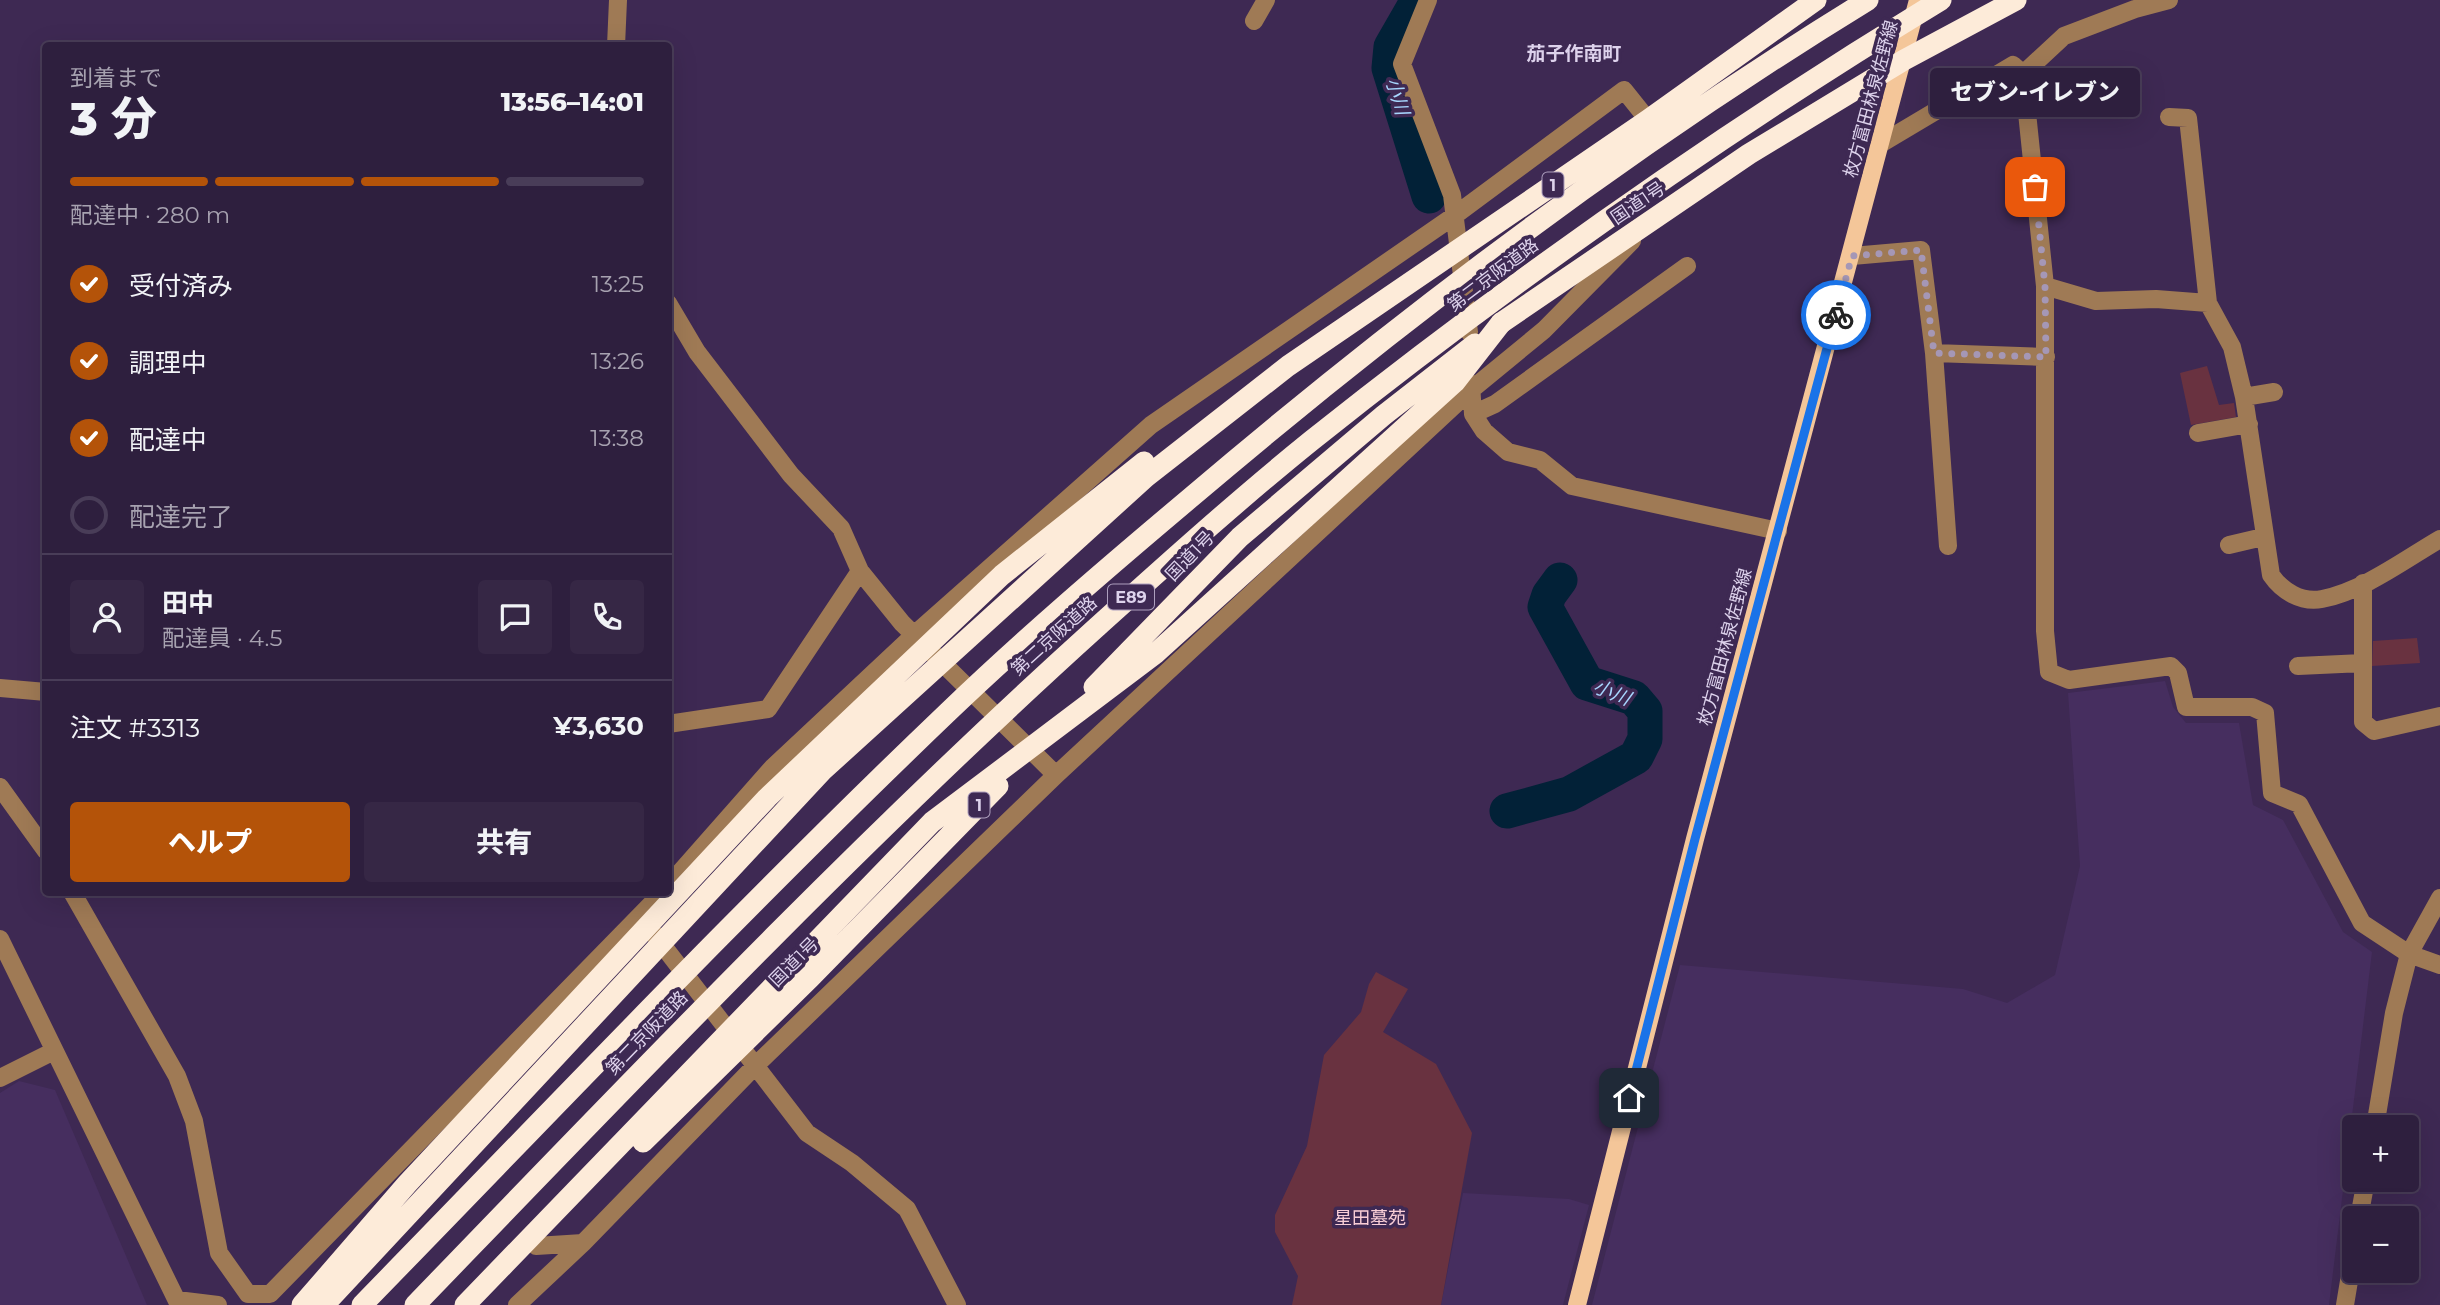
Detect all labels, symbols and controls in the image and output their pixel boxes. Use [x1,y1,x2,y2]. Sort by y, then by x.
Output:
street label: 枚方富田林泉佐野線 [1839,18,1903,180]
district label: 茄子作南町 [1526,42,1622,65]
text: 到着まで [70,64,162,92]
callout: セブン-イレブン [1930,68,2140,117]
water label: 小川 [1381,75,1415,120]
text: セブン-イレブン [1950,78,2120,106]
text: 13:56–14:01 [501,86,644,118]
text: 3 分 [70,90,157,147]
pin [2005,157,2065,217]
icon: bag [2016,168,2054,206]
road number: 1 [1542,172,1564,197]
street label: 国道1号 [1607,177,1669,229]
text: 配達中 · 280 m [70,201,230,229]
street label: 第二京阪道路 [1443,234,1543,316]
icon: check [70,265,108,303]
text: 受付済み [129,270,233,302]
text: 13:25 [592,270,644,298]
courier [1801,280,1871,350]
icon: bike [1817,296,1855,334]
icon: check [70,342,108,380]
text: 調理中 [129,347,207,379]
text: 13:26 [591,347,644,375]
icon: check [70,419,108,457]
text: 配達中 [129,424,207,456]
text: 13:38 [590,424,644,452]
text: 配達完了 [129,501,233,533]
street label: 国道1号 [1161,527,1219,585]
street label: 枚方富田林泉佐野線 [1693,566,1757,728]
button: person [70,580,144,654]
button: chat [478,580,552,654]
button: phone [570,580,644,654]
road number: E89 [1108,584,1154,610]
text: 田中 [162,587,214,619]
street label: 第二京阪道路 [1007,592,1101,680]
text: 配達員 · 4.5 [162,624,282,652]
water label: 小川 [1590,675,1636,711]
text: ¥3,630 [553,710,644,742]
text: 注文 #3313 [70,712,200,744]
road number: 1 [968,792,990,818]
button: ヘルプ [70,802,350,882]
button: 共有 [364,802,644,882]
street label: 国道1号 [765,933,823,991]
street label: 第二京阪道路 [602,987,692,1079]
pin [1599,1068,1659,1128]
icon: home [1610,1079,1648,1117]
map controls [2342,1115,2419,1283]
button: + [2342,1115,2419,1192]
button: − [2342,1206,2419,1283]
park label: 星田墓苑 [1334,1207,1406,1229]

